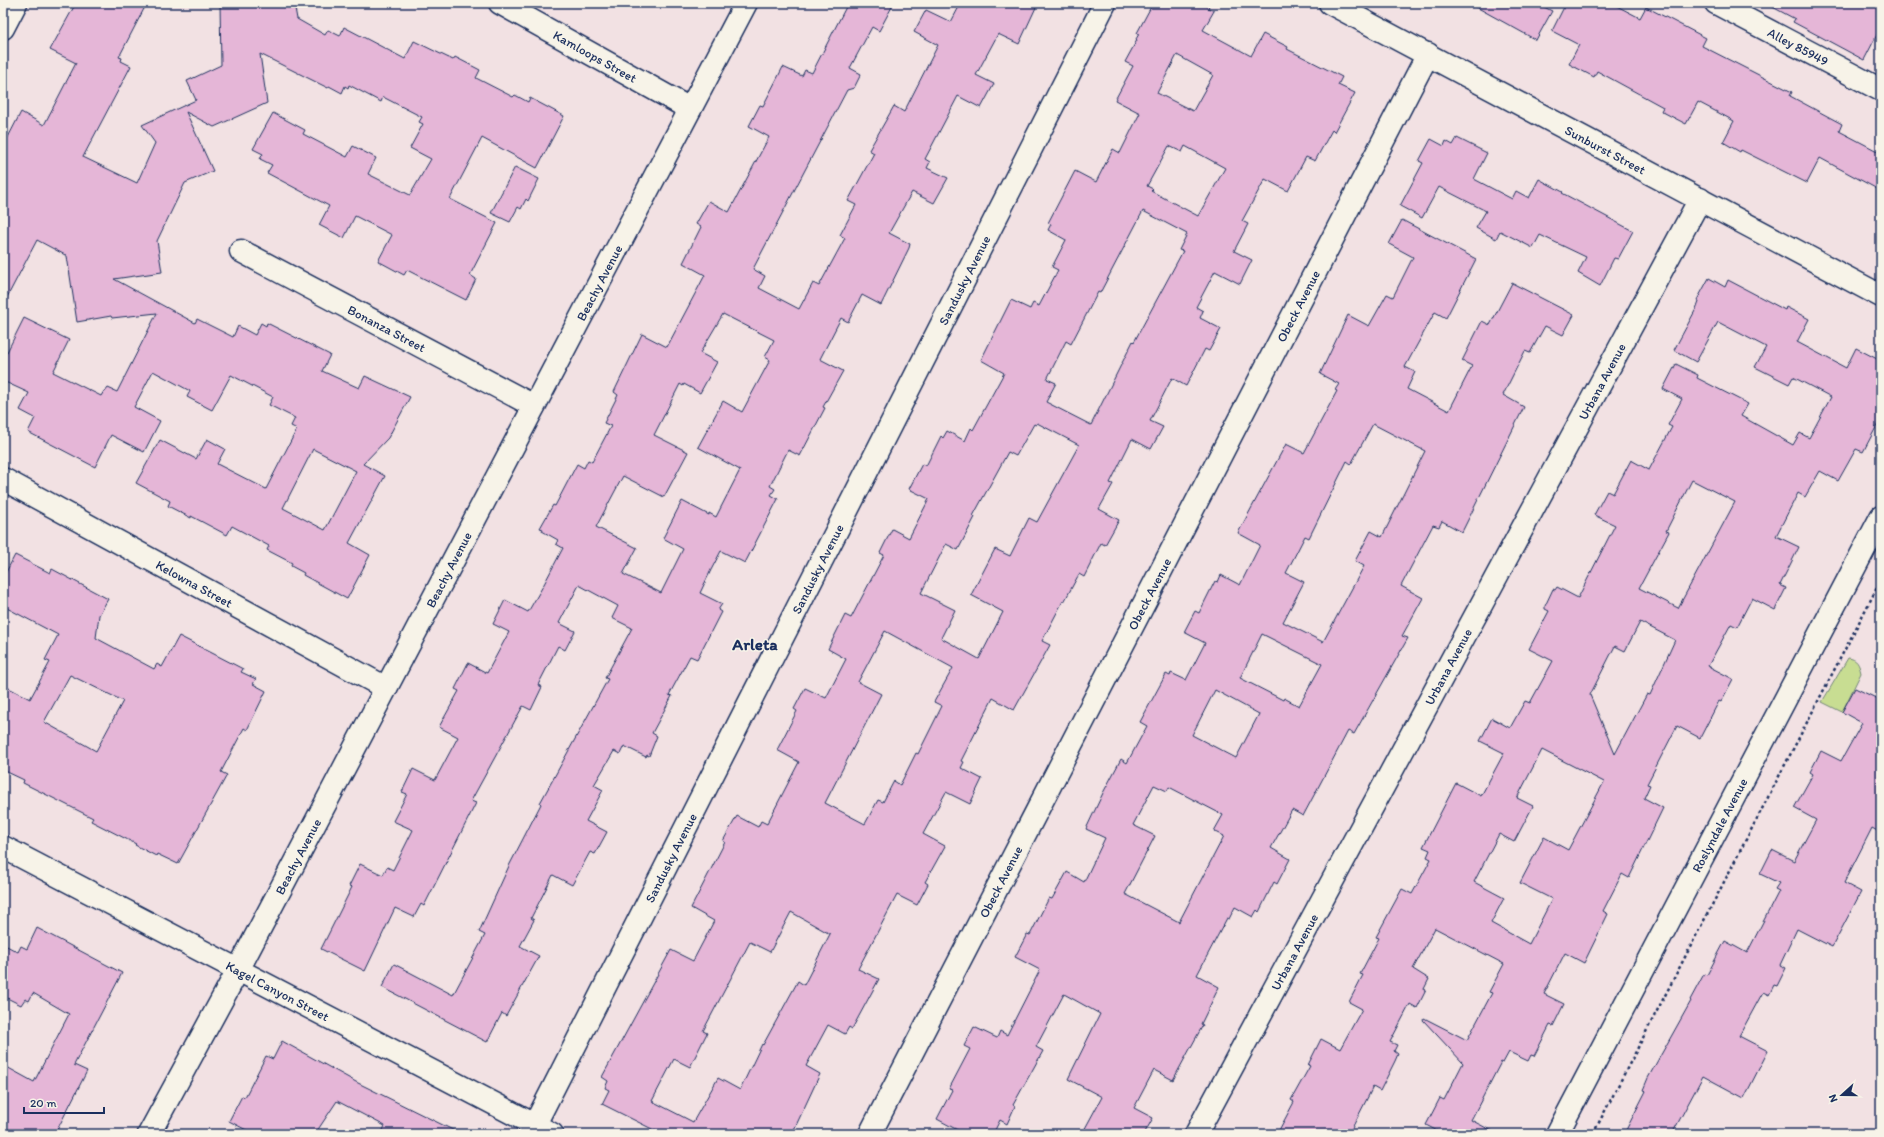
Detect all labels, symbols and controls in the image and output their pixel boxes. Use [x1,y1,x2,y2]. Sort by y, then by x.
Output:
street label: Alley 85949 [1765,25,1831,69]
street label: Kamloops Street [551,27,639,86]
street label: Sunburst Street [1562,122,1648,178]
street label: Sandusky Avenue [936,233,994,328]
street label: Beachy Avenue [573,242,626,323]
street label: Obeck Avenue [1273,268,1323,345]
street label: Bonanza Street [345,302,428,355]
street label: Urbana Avenue [1575,341,1629,423]
street label: Sandusky Avenue [789,522,847,616]
street label: Beachy Avenue [423,529,475,610]
street label: Obeck Avenue [1125,556,1174,633]
street label: Kelowna Street [153,557,235,611]
street label: Urbana Avenue [1422,626,1475,708]
district label: Arleta [731,634,778,654]
street label: Roslyndale Avenue [1689,776,1751,875]
street label: Sandusky Avenue [642,811,700,905]
street label: Beachy Avenue [272,816,324,897]
street label: Obeck Avenue [976,843,1026,920]
street label: Urbana Avenue [1268,911,1321,993]
street label: Kagel Canyon Street [223,958,332,1024]
north arrow [1822,1075,1862,1115]
scale bar [24,1089,104,1115]
text: N [1826,1093,1841,1104]
text: 20 m [30,1096,57,1110]

